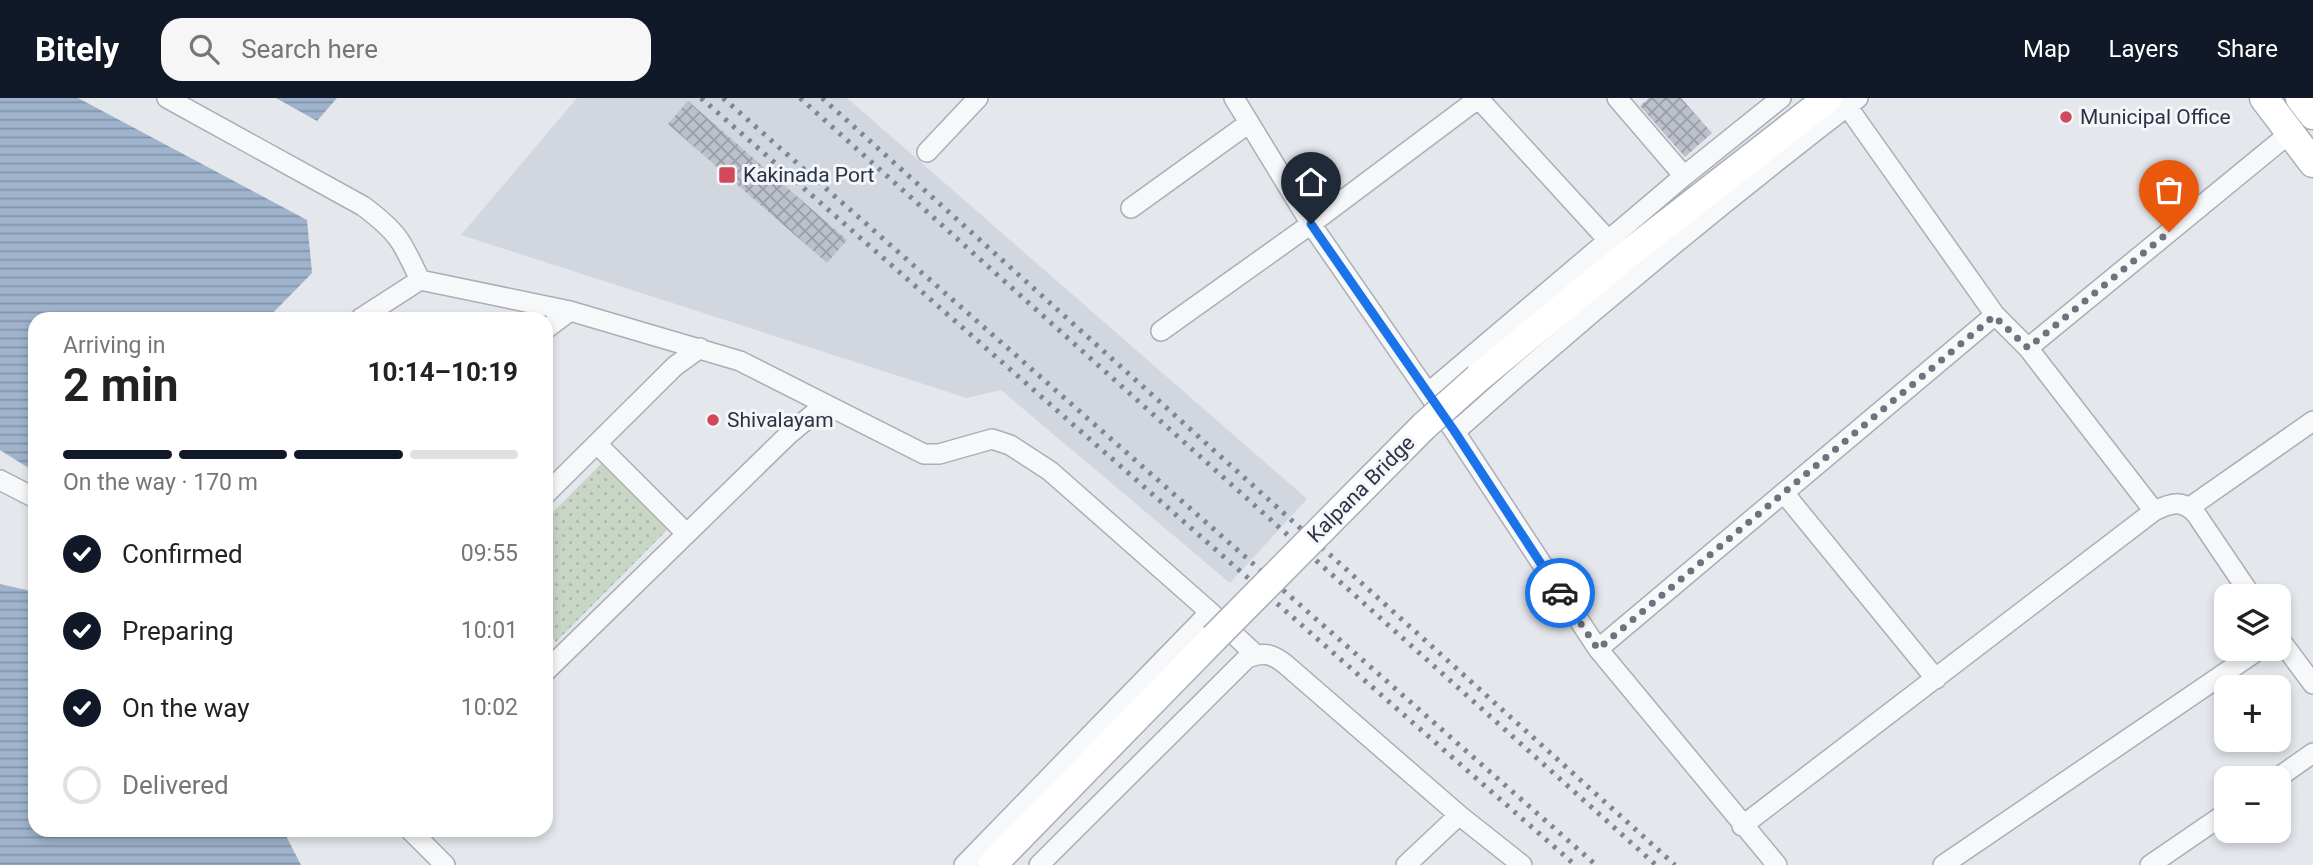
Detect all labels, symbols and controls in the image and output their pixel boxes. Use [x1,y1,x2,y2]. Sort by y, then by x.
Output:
search box [161,18,651,81]
text: Bitely [35,30,119,69]
icon: search [185,30,223,68]
text: Search here [241,34,378,64]
text: Map [2023,35,2071,63]
text: Layers [2109,35,2179,63]
text: Share [2217,35,2278,63]
place label: Municipal Office [2080,105,2231,129]
marker: Municipal Office [2058,109,2074,125]
pin [1281,152,1341,224]
pin [2139,160,2199,232]
place label: Kakinada Port [743,163,875,187]
icon: home [1292,163,1330,201]
marker: Kakinada Port [717,165,737,185]
icon: bag [2150,171,2188,209]
text: Arriving in [63,332,166,359]
text: 10:14–10:19 [368,357,518,387]
text: 2 min [63,358,179,412]
place label: Shivalayam [727,408,834,432]
marker: Shivalayam [705,412,721,428]
street label: Kalpana Bridge [1303,431,1419,547]
text: On the way · 170 m [63,469,258,496]
icon: check [63,535,101,573]
text: Confirmed [122,539,243,569]
text: 09:55 [461,540,518,567]
courier [1525,558,1595,628]
icon: car [1541,574,1579,612]
map controls [2214,584,2291,843]
button: layers [2214,584,2291,661]
icon: check [63,612,101,650]
text: Preparing [122,616,234,646]
text: 10:01 [461,617,518,644]
button: + [2214,675,2291,752]
icon: check [63,689,101,727]
text: On the way [122,693,250,723]
text: 10:02 [461,694,518,721]
button: − [2214,766,2291,843]
text: Delivered [122,770,229,800]

